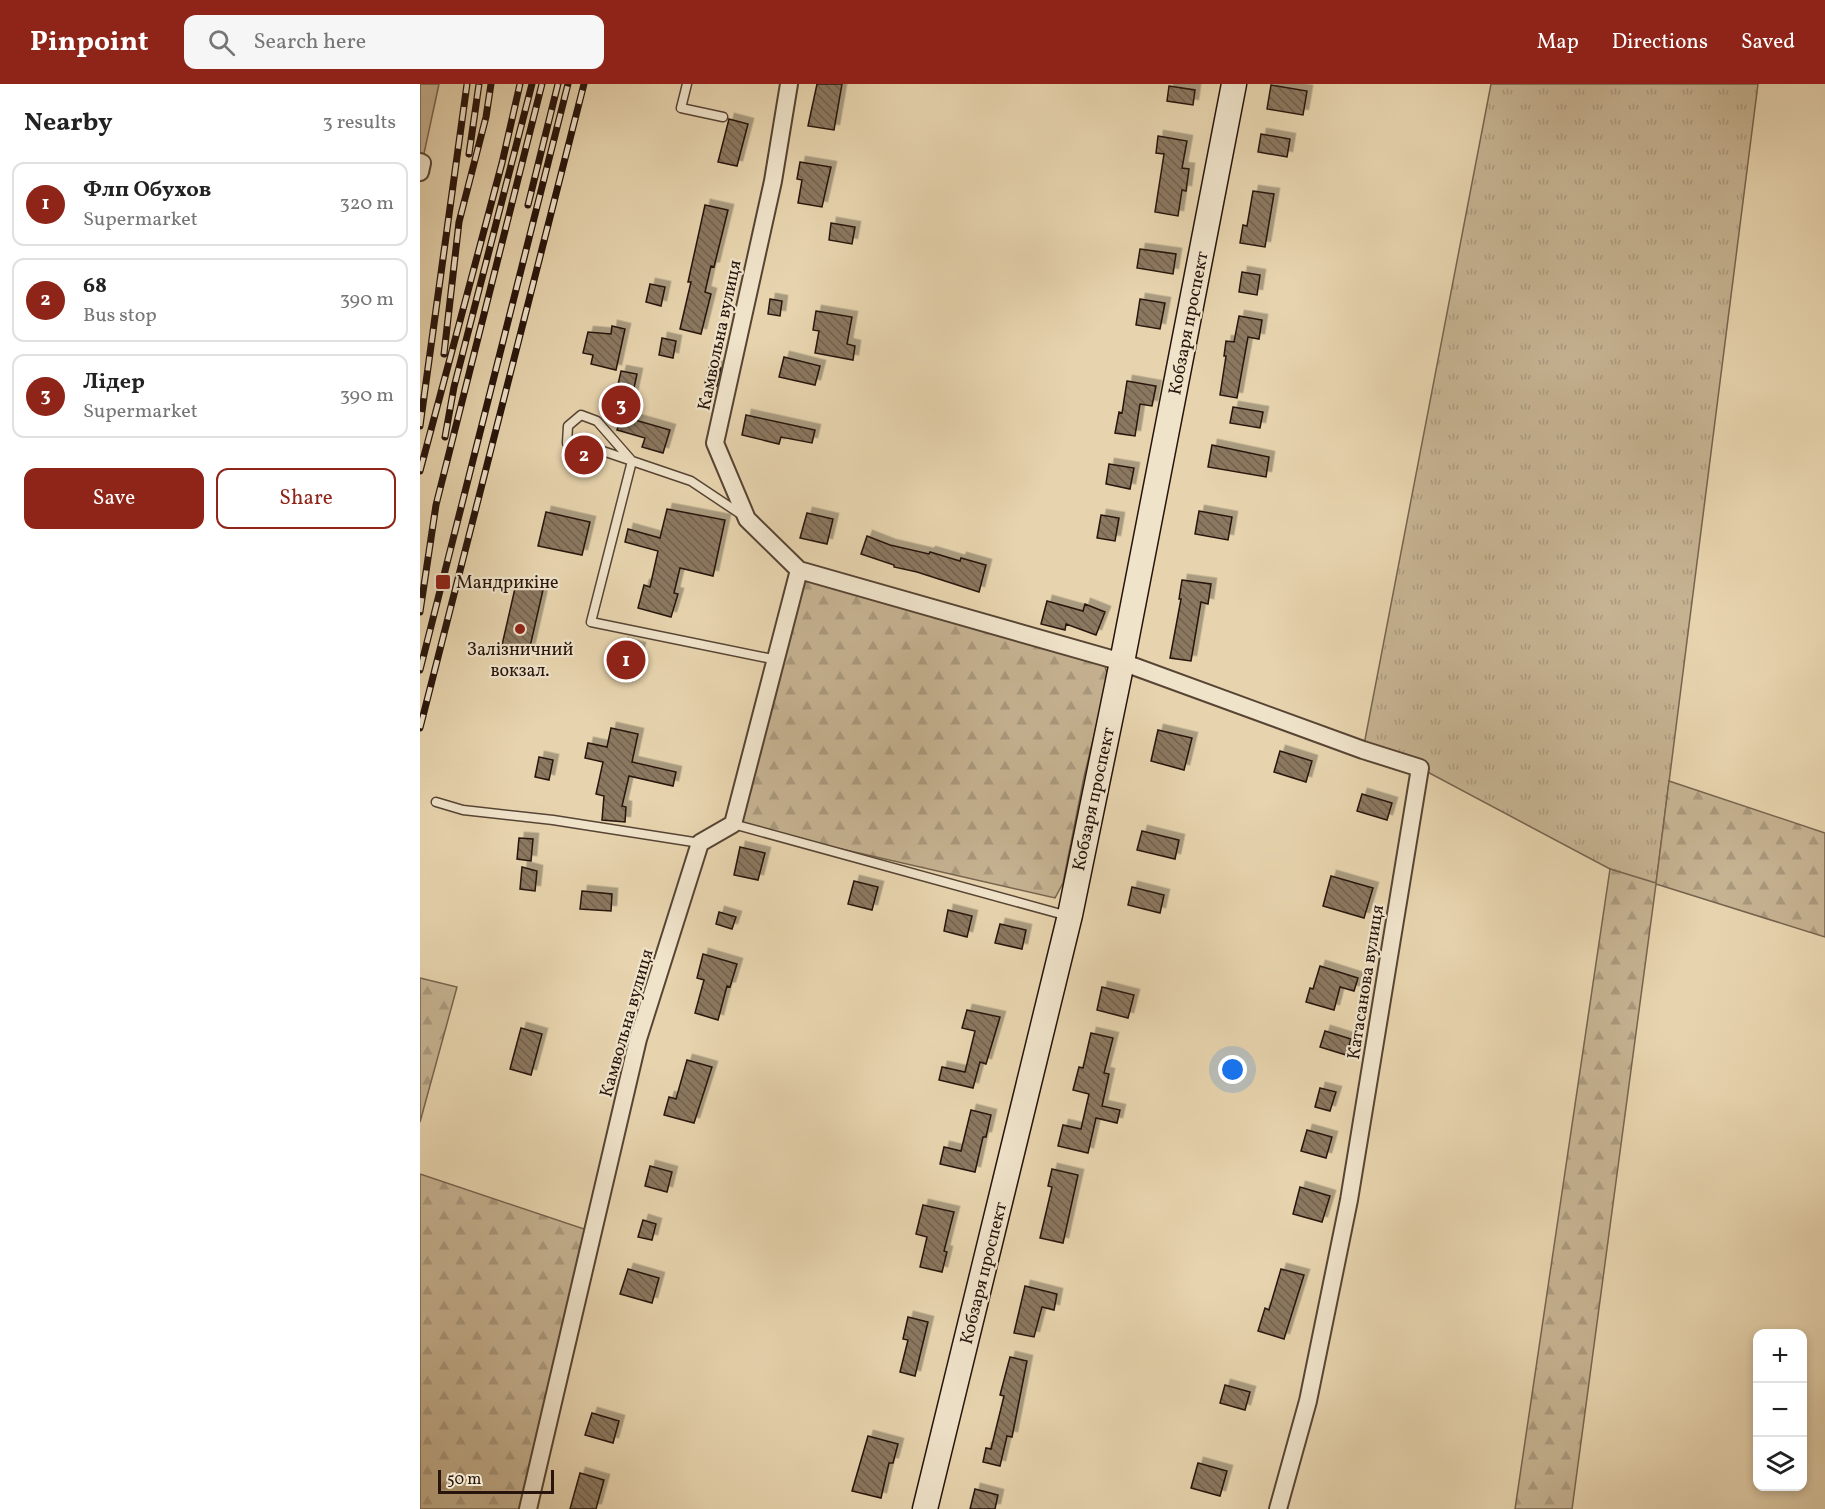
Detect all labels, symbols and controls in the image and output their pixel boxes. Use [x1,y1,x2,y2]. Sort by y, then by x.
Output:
search box [184,15,604,69]
text: Pinpoint [30,23,148,62]
icon: search [205,26,238,59]
text: Search here [253,27,366,58]
text: Map [1537,28,1579,57]
text: Directions [1612,28,1708,57]
text: Saved [1741,28,1795,57]
text: Nearby [24,105,113,141]
text: 3 results [322,109,396,137]
text: Флп Обухов [83,175,211,206]
text: 1 [41,190,50,218]
text: 320 m [339,190,394,218]
text: Supermarket [83,206,198,234]
street label: Кобзаря проспект [1163,249,1216,397]
street label: Камвольна вулиця [692,258,749,413]
text: 68 [83,271,107,302]
text: 2 [40,286,51,314]
text: 390 m [340,286,394,314]
text: Bus stop [83,302,157,330]
text: Лідер [83,367,145,398]
text: 3 [40,382,51,410]
text: 390 m [340,382,394,410]
pin: 3 [602,382,640,428]
text: Supermarket [83,398,198,426]
pin: 2 [564,432,604,478]
button: Save [24,468,204,529]
button: Share [216,468,396,529]
place label: Мандрикіне [456,571,559,596]
marker: Мандрикіне [434,573,452,591]
marker: Залізничний вокзал. [513,622,527,636]
place label: Залізничний вокзал. [467,638,573,684]
pin: 1 [606,638,646,682]
street label: Кобзаря проспект [1067,725,1122,873]
street label: Катасанова вулиця [1342,903,1391,1061]
street label: Камвольна вулиця [594,946,661,1101]
your location [1218,1055,1247,1084]
street label: Кобзаря проспект [955,1200,1014,1347]
map controls [1753,1329,1807,1491]
button: + [1753,1329,1807,1383]
button: − [1753,1383,1807,1437]
button: layers [1753,1437,1807,1491]
scale bar [438,1467,554,1494]
text: 50 m [447,1469,481,1491]

